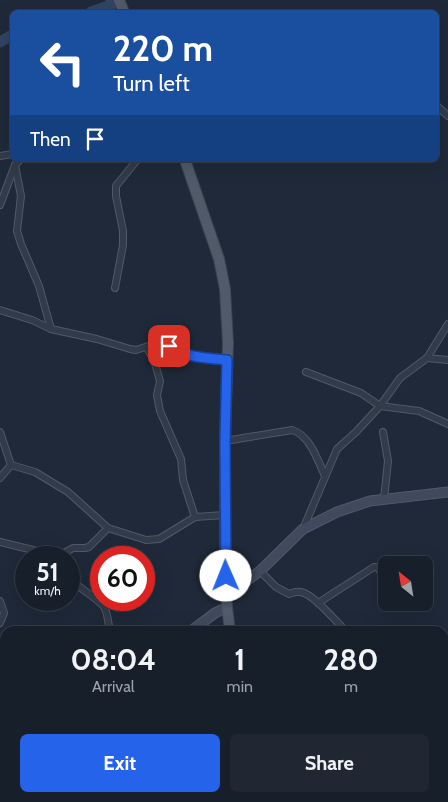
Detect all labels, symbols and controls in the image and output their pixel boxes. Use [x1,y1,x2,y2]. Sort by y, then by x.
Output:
text: 220 m [113,27,213,70]
icon: left [30,30,95,95]
text: Turn left [113,70,190,97]
icon: arrive [81,125,109,153]
text: Then [30,128,71,151]
pin [148,325,190,367]
icon: arrive [155,332,183,360]
speed limit sign: 60 [90,546,155,611]
position arrow [199,549,251,601]
north arrow [378,556,432,611]
map controls [378,556,433,611]
text: 51 [36,557,59,587]
text: km/h [34,583,61,598]
text: 08:04 [70,641,156,678]
text: 1 [234,641,245,678]
text: 280 [323,641,379,678]
text: Arrival [92,677,135,696]
text: min [227,677,253,696]
text: m [344,677,358,696]
button: Exit [20,734,220,792]
button: Share [230,734,429,792]

